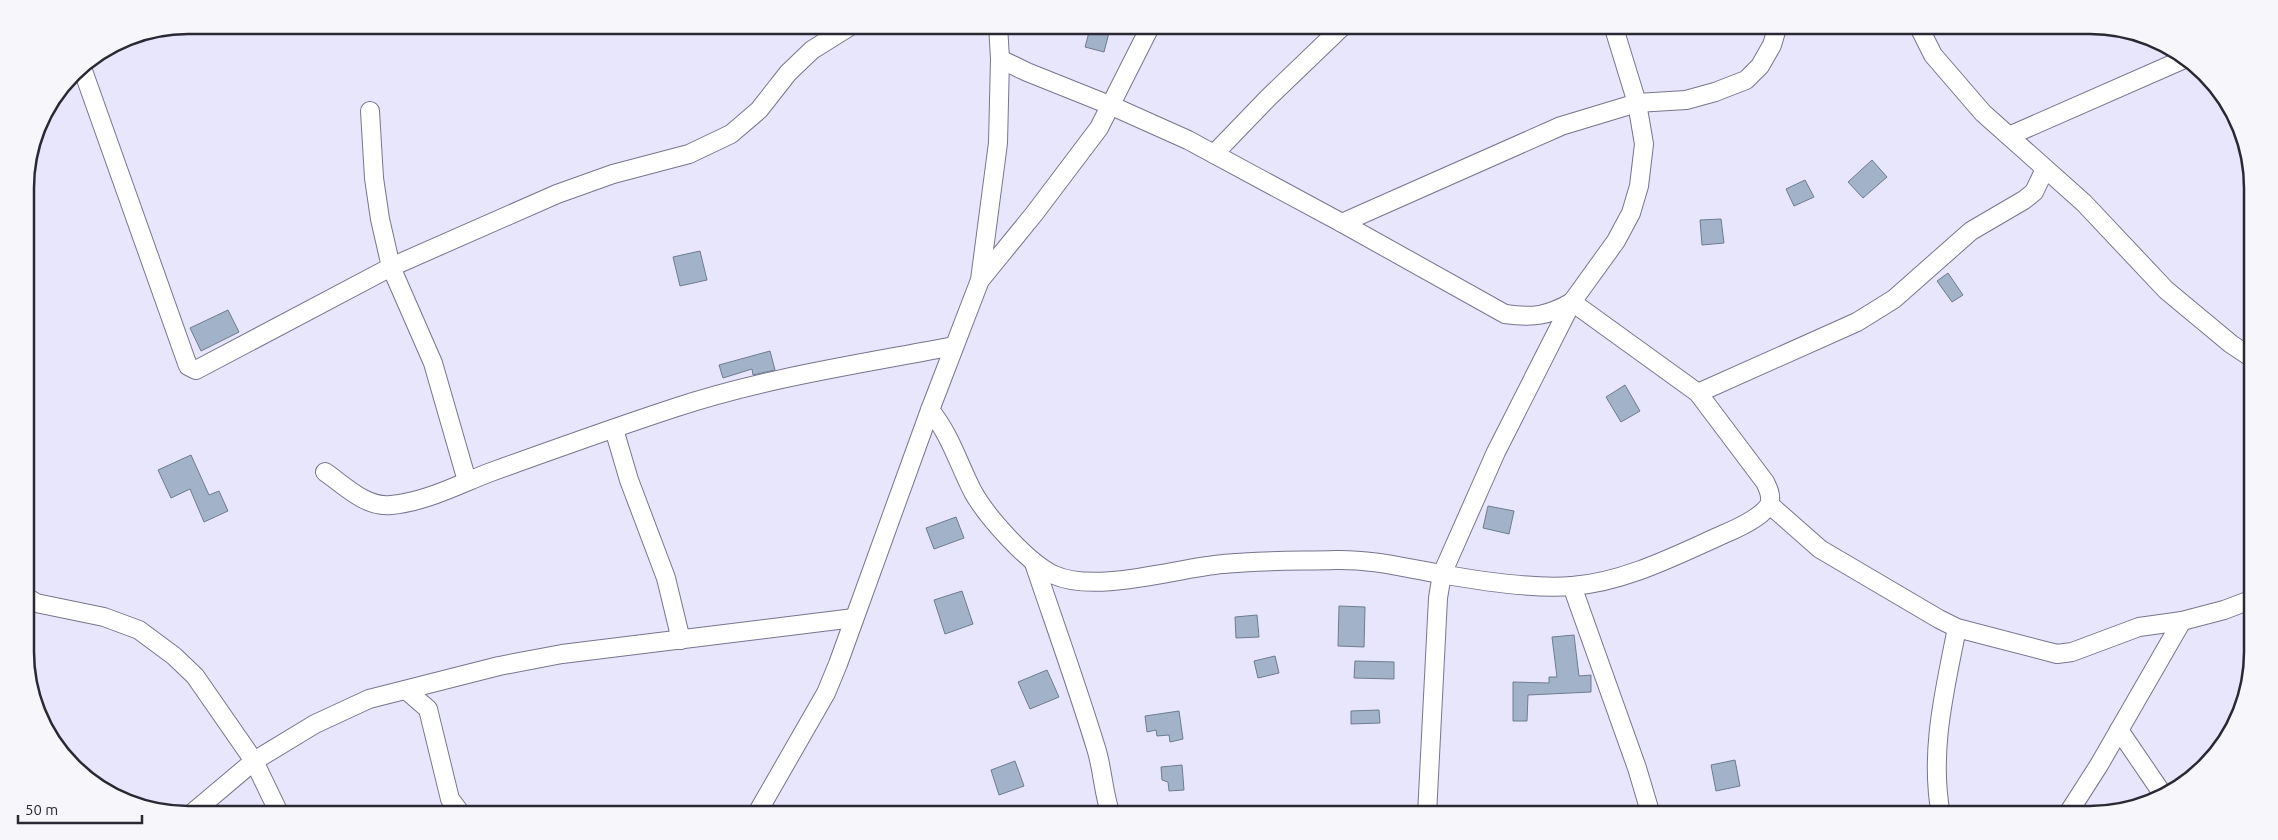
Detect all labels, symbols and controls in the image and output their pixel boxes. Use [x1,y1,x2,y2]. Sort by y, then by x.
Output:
scale bar [18,792,141,824]
text: 50 m [25,801,58,818]

